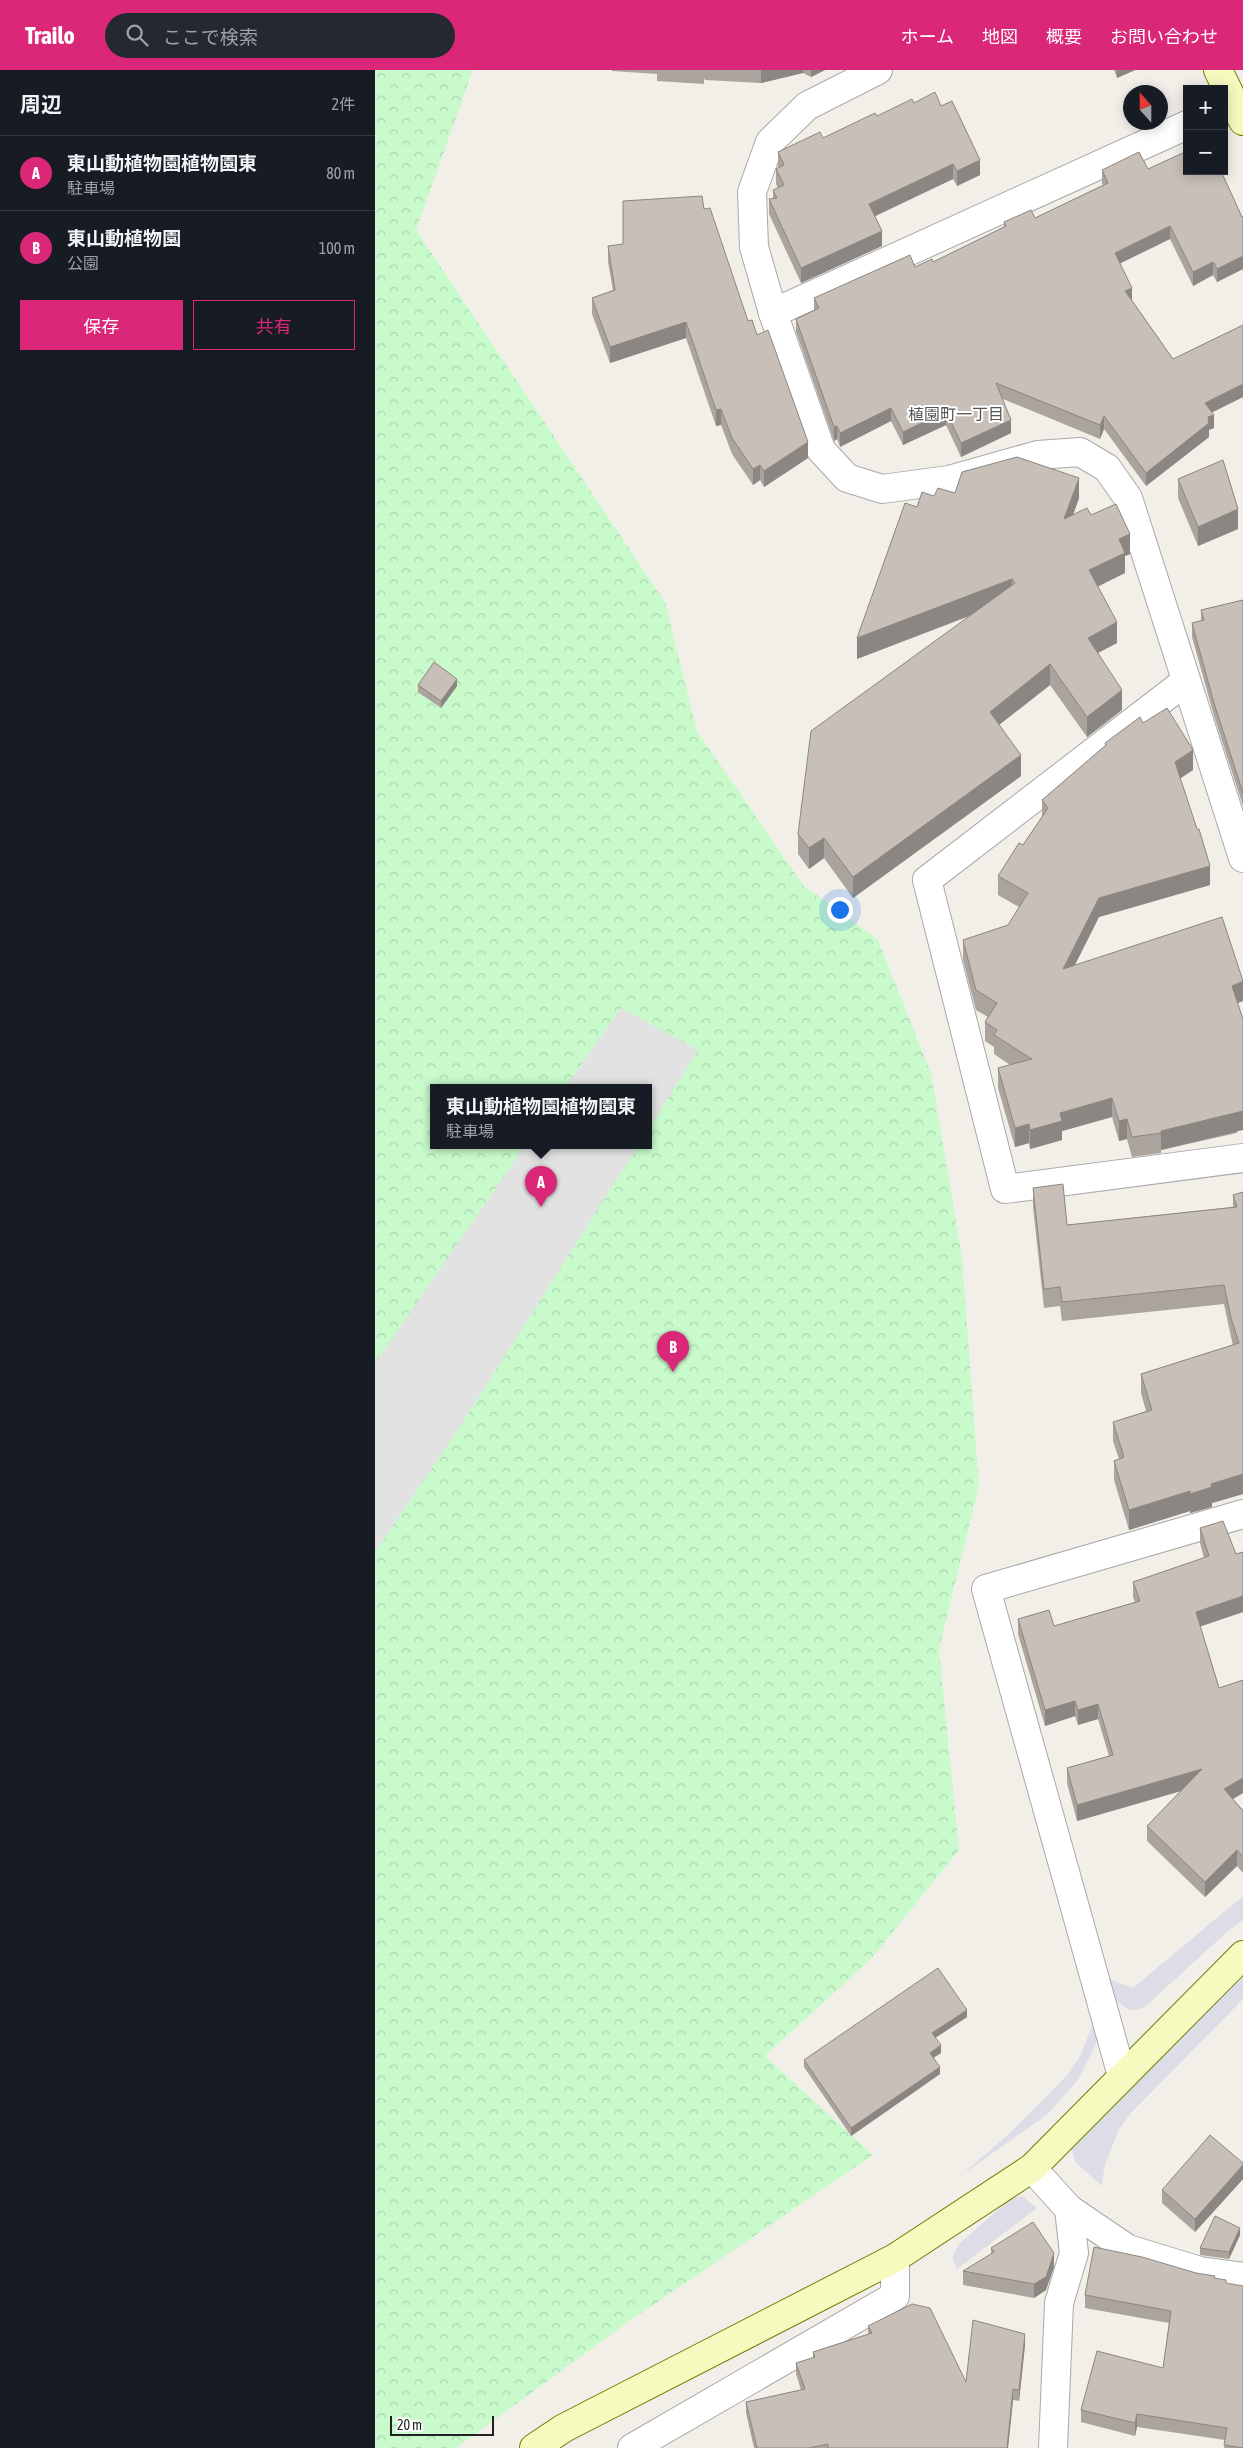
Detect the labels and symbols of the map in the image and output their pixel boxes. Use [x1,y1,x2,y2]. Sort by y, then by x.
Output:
north arrow [1123,85,1168,130]
district label: 植園町一丁目 [908,405,1004,423]
your location [827,897,853,923]
pin: A [525,1166,557,1207]
pin: B [657,1331,689,1372]
scale bar [390,2413,494,2436]

